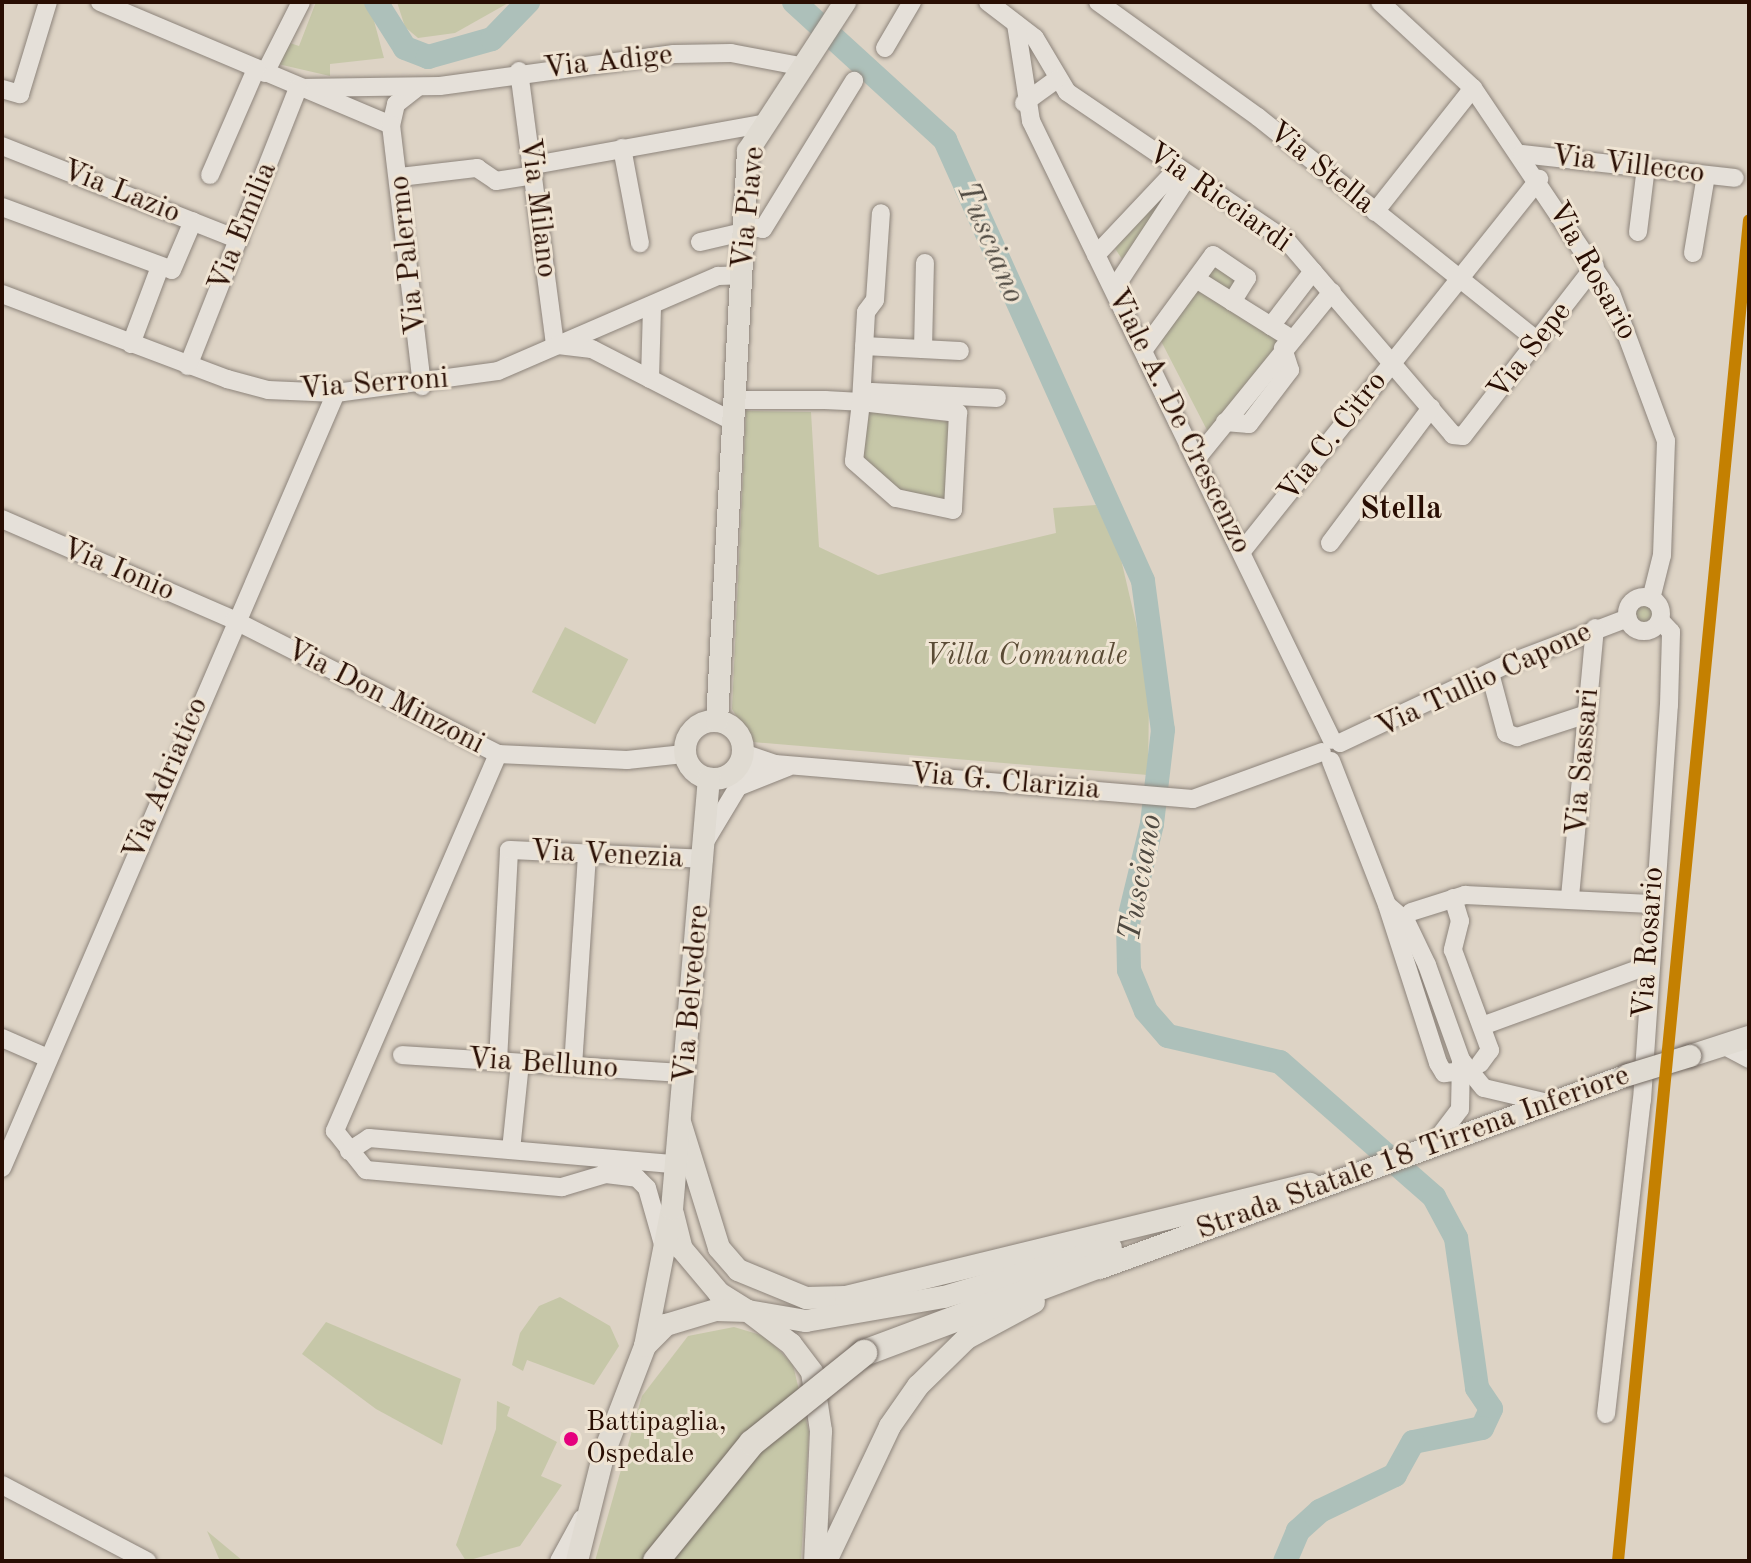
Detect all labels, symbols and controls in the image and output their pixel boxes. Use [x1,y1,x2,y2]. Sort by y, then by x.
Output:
street label: Via Adige [542,37,674,87]
street label: Via Stella [1260,114,1382,222]
street label: Via Ricciardi [1140,135,1298,261]
street label: Via Milano [512,136,564,280]
street label: Via Villecco [1549,138,1707,192]
street label: Via Piave [725,145,773,271]
street label: Via Lazio [57,152,185,232]
street label: Via Emilia [201,157,285,297]
street label: Via Palermo [382,174,434,336]
water label: Tusciano [946,176,1032,310]
street label: Via Rosario [1539,196,1645,346]
street label: Viale A. De Crescenzo [1099,282,1259,560]
street label: Via Sepe [1480,295,1580,407]
street label: Via Serroni [298,361,450,407]
street label: Via C. Citro [1271,364,1395,510]
district label: Stella [1360,491,1442,529]
street label: Via Ionio [56,530,180,610]
street label: Via Tullio Capone [1371,614,1597,746]
street label: Via Don Minzoni [280,632,490,762]
park label: Villa Comunale [924,638,1128,674]
street label: Via Sassari [1559,687,1607,837]
street label: Via Adriatico [116,692,216,866]
street label: Via G. Clarizia [908,756,1102,808]
water label: Tusciano [1112,811,1172,945]
street label: Via Venezia [529,833,685,877]
street label: Via Rosario [1626,866,1672,1020]
street label: Via Belvedere [666,903,718,1085]
street label: Via Belluno [466,1041,620,1087]
street label: Strada Statale 18 Tirrena Inferiore [1192,1058,1634,1248]
place label: Battipaglia, Ospedale [586,1406,727,1472]
marker: Battipaglia, Ospedale [563,1431,579,1447]

